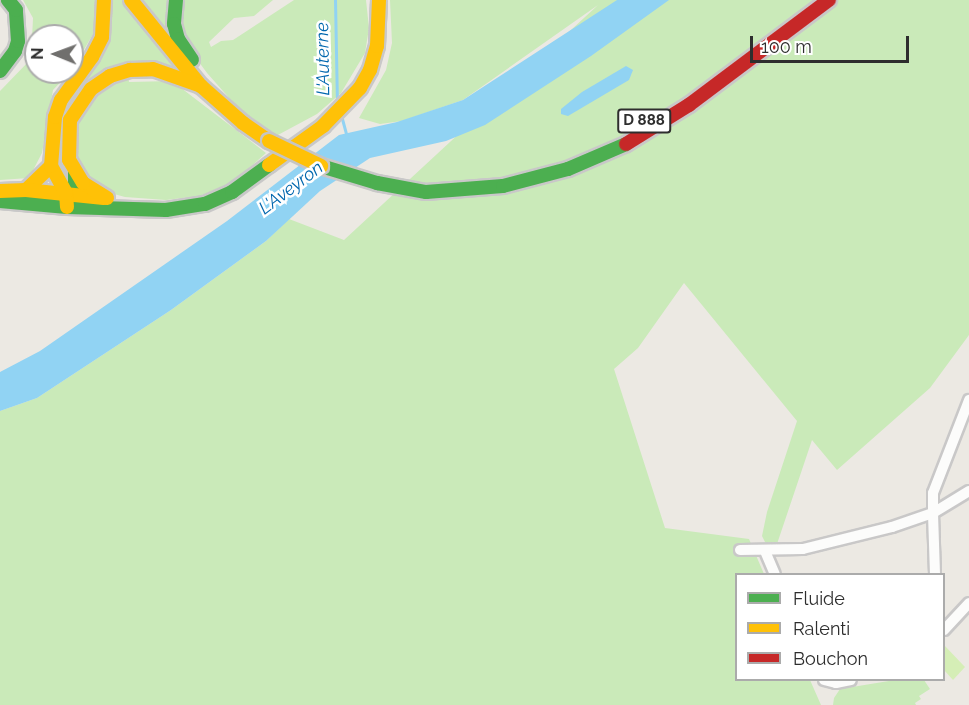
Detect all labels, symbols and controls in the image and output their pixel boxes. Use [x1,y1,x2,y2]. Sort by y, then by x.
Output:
water label: L'Auterne [312,22,334,96]
north arrow [24,24,84,84]
scale bar [753,24,912,62]
text: 100 m [761,36,812,57]
text: N [28,47,47,60]
road number: D 888 [617,109,671,133]
water label: L'Aveyron [255,157,327,219]
legend [735,573,945,681]
text: Fluide [793,588,845,609]
text: Ralenti [793,618,850,639]
text: Bouchon [793,648,868,669]

